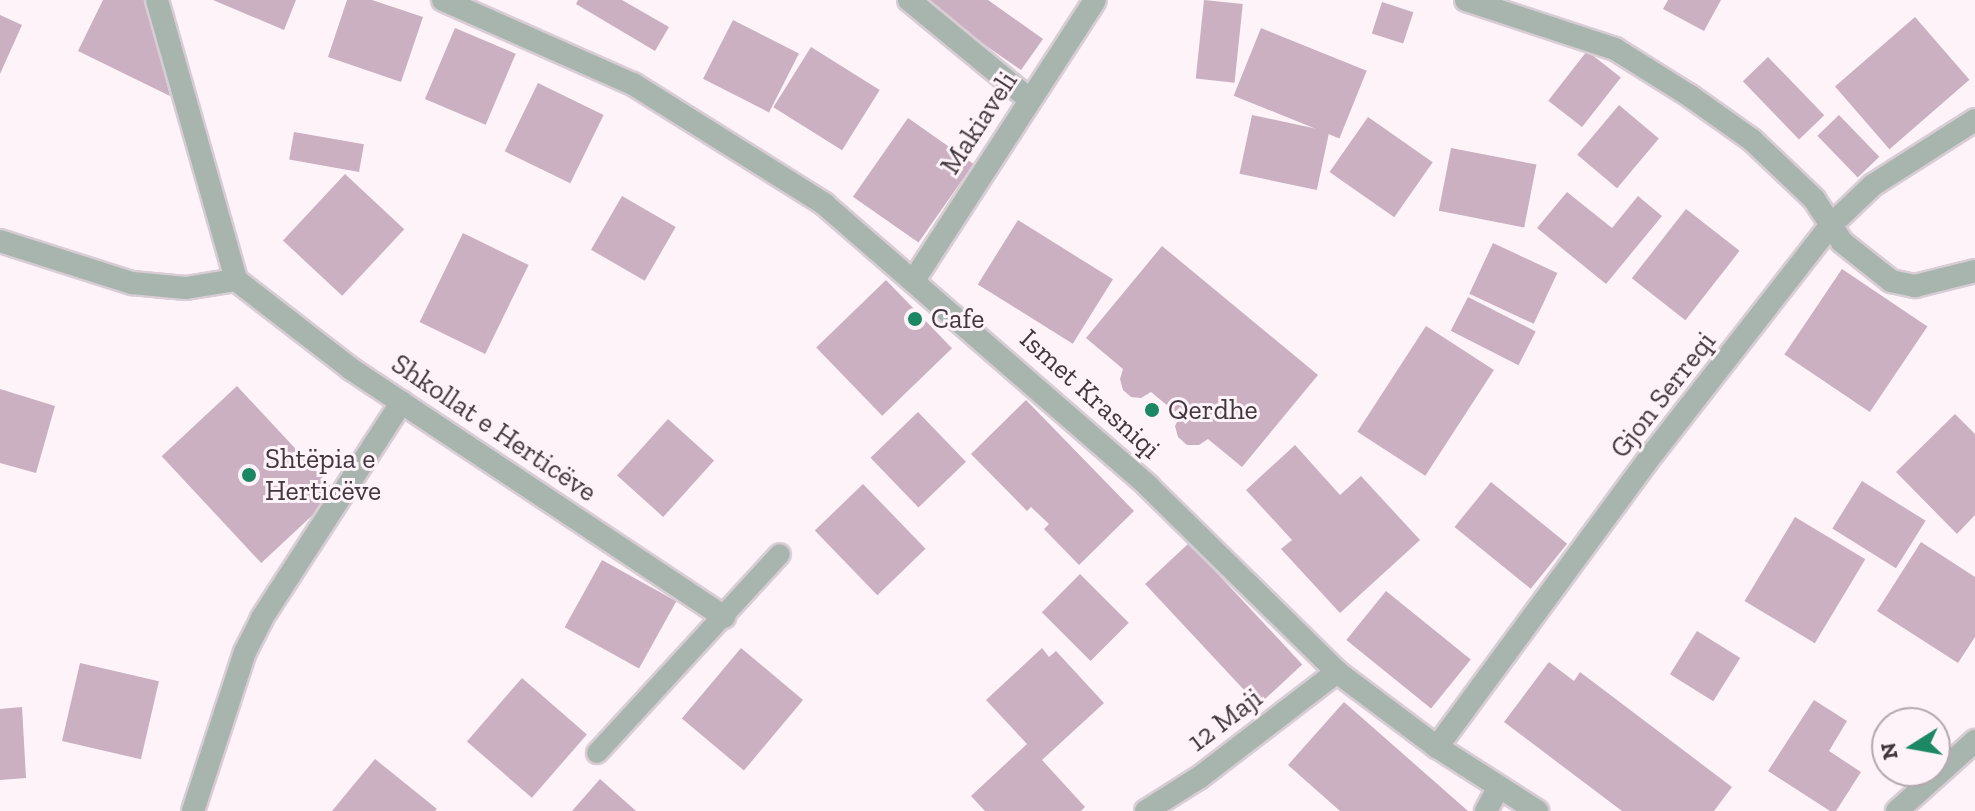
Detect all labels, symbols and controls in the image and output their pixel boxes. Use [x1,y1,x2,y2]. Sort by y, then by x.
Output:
street label: Makiaveli [933,65,1025,181]
place label: Cafe [931,302,985,336]
marker: Cafe [906,310,924,328]
street label: Ismet Krasniqi [1013,322,1167,466]
street label: Gjon Serreqi [1603,325,1723,465]
street label: Shkollat e Herticëve [385,347,603,509]
place label: Qerdhe [1168,393,1258,427]
marker: Qerdhe [1143,401,1161,419]
place label: Shtëpia e Herticëve [265,442,381,508]
marker: Shtëpia e Herticëve [240,466,258,484]
street label: 12 Maji [1181,681,1269,759]
north arrow [1871,707,1951,787]
text: N [1874,741,1904,762]

